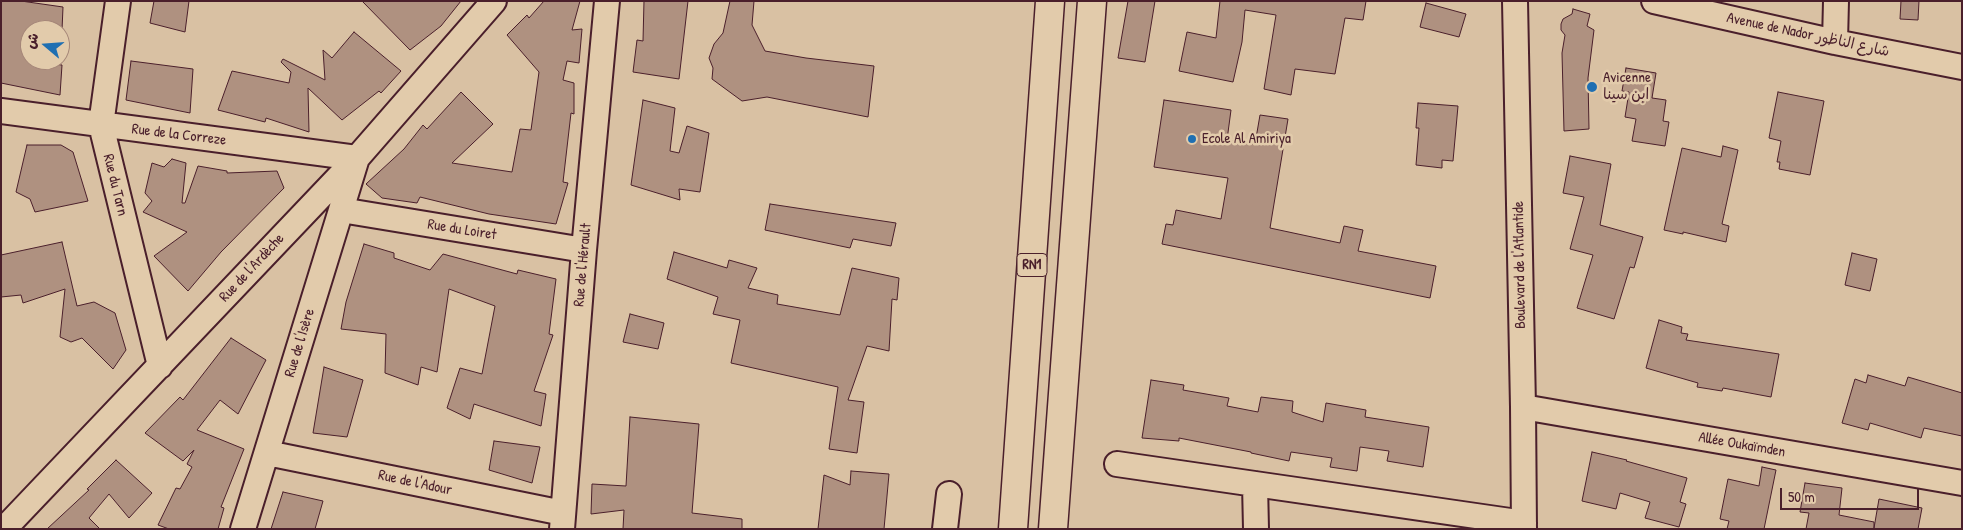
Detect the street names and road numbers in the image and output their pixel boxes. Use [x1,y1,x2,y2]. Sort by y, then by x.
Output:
street label: Avenue de Nador شارع الناظور [1725,9,1891,61]
street label: Rue de la Correze [131,120,227,150]
street label: Rue du Tarn [99,152,131,218]
street label: Boulevard de l'Atlantide [1510,201,1530,329]
street label: Rue du Loiret [426,216,498,244]
street label: Rue de l'Hérault [570,223,596,307]
street label: Rue de l'Ardèche [216,230,288,306]
road number: RN1 [1017,254,1047,276]
street label: Rue de l'Isère [281,306,319,380]
street label: Allée Oukaïmden [1697,429,1787,461]
street label: Rue de l'Adour [376,466,454,500]

